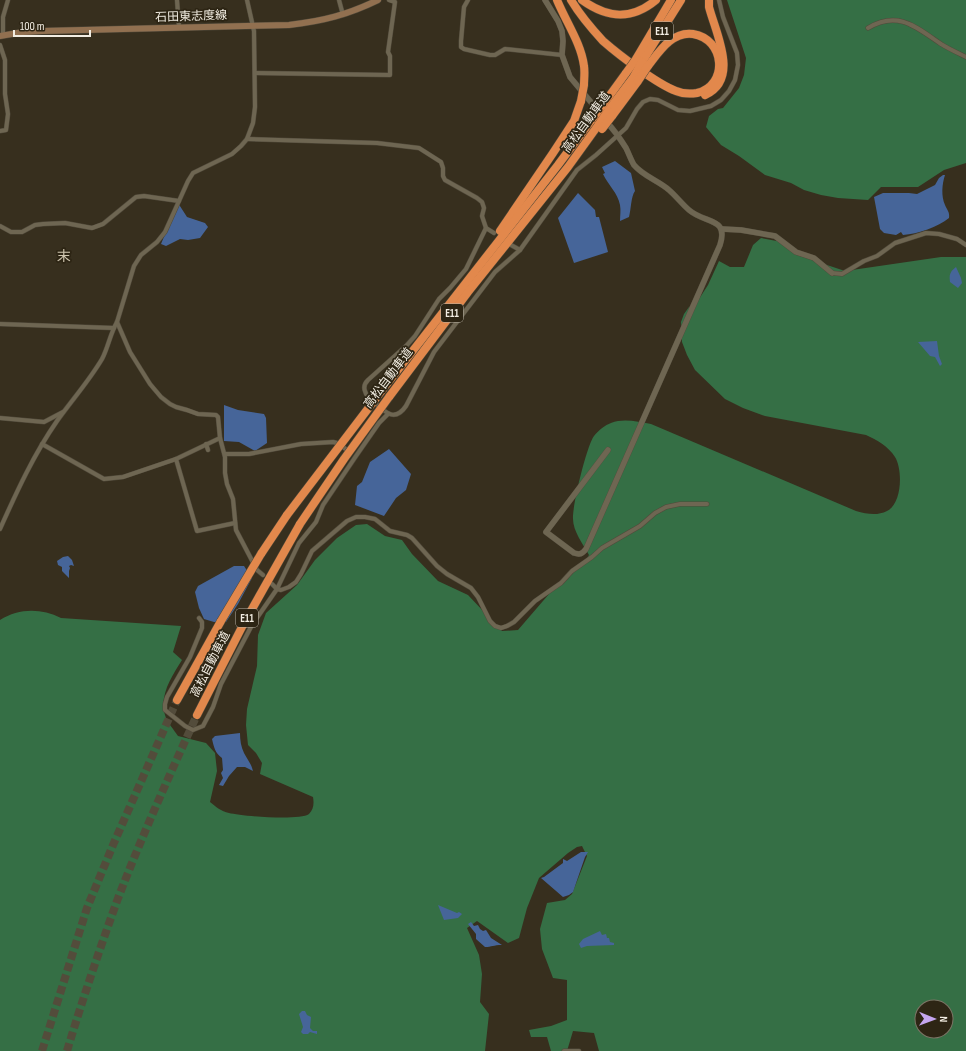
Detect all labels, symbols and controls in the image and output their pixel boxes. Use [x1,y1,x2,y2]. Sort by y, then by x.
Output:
street label: 石田東志度線 [155,8,227,25]
scale bar [14,12,90,38]
text: 100 m [20,19,45,34]
road number: E11 [651,22,673,40]
street label: 高松自動車道 [559,89,614,156]
district label: 末 [57,248,71,265]
road number: E11 [441,304,463,322]
street label: 高松自動車道 [361,345,416,412]
road number: E11 [236,609,258,627]
street label: 高松自動車道 [187,629,233,700]
north arrow [914,999,954,1039]
text: N [937,1016,950,1022]

